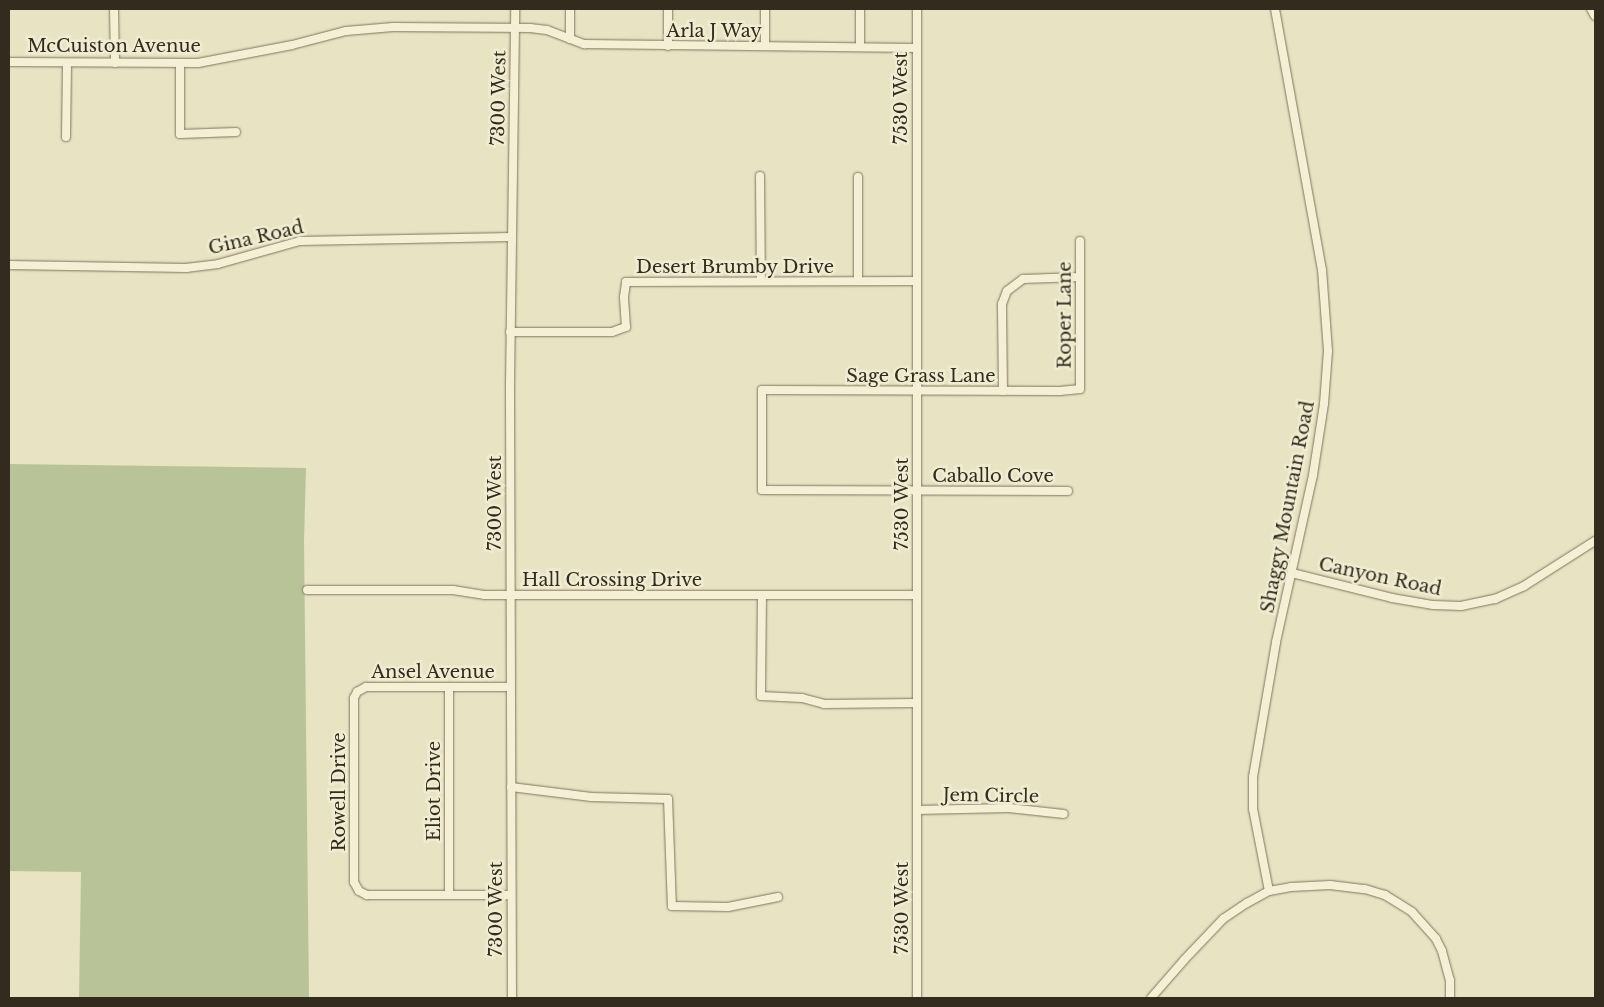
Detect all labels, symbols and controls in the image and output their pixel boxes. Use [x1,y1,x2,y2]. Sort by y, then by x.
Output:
street label: Arla J Way [666,20,762,42]
street label: McCuiston Avenue [27,35,201,57]
street label: 7300 West [487,50,511,146]
street label: 7530 West [890,51,912,145]
street label: Gina Road [206,217,306,259]
street label: Desert Brumby Drive [636,256,834,278]
street label: Roper Lane [1054,261,1076,369]
street label: Sage Grass Lane [846,365,996,387]
street label: Shaggy Mountain Road [1257,399,1319,615]
street label: 7300 West [484,455,506,551]
street label: 7530 West [891,457,913,551]
street label: Caballo Cove [932,465,1054,487]
street label: Canyon Road [1317,553,1443,601]
street label: Hall Crossing Drive [522,569,702,591]
street label: Ansel Avenue [371,661,495,683]
street label: Rowell Drive [328,732,350,852]
street label: Eliot Drive [423,741,445,841]
street label: Jem Circle [943,784,1039,808]
street label: 7300 West [485,861,507,957]
street label: 7530 West [891,861,913,955]

